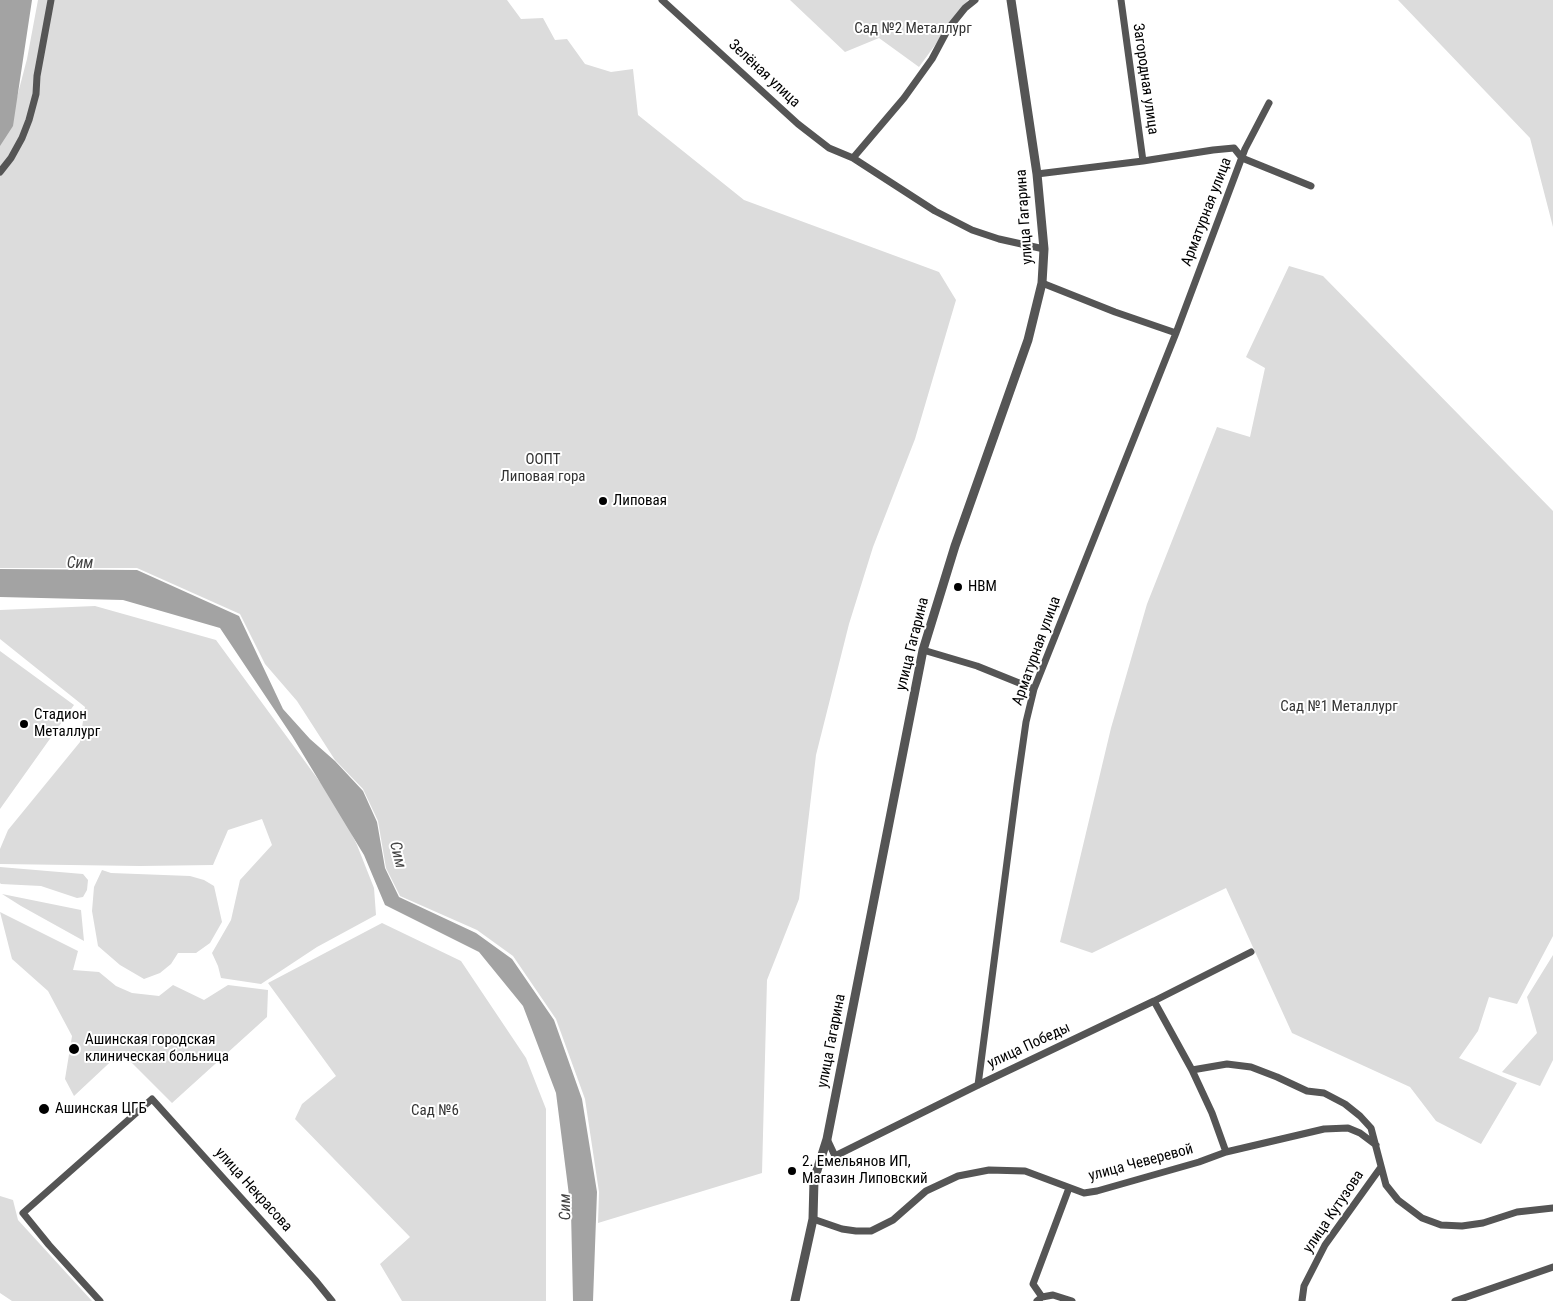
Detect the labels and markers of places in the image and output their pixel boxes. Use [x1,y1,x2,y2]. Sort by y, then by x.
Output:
place label: Липовая [613,492,667,510]
marker: Липовая [597,495,609,507]
place label: НВМ [968,578,997,596]
marker: НВМ [952,581,964,593]
place label: Стадион Металлург [34,706,100,741]
marker: Стадион Металлург [18,718,30,730]
place label: Ашинская городская клиническая больница [85,1031,229,1066]
marker: Ашинская городская клиническая больница [67,1042,81,1056]
place label: Ашинская ЦГБ [55,1100,147,1118]
marker: Ашинская ЦГБ [37,1102,51,1116]
place label: 2. Емельянов ИП, Магазин Липовский [802,1153,928,1188]
marker: 2. Емельянов ИП, Магазин Липовский [786,1165,798,1177]

